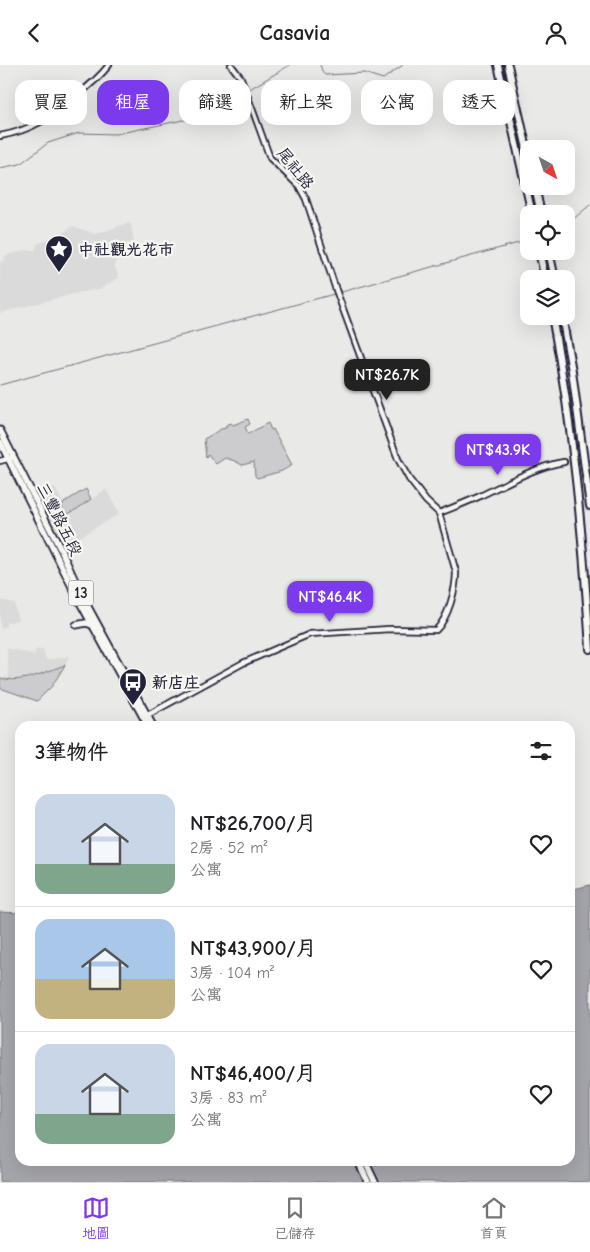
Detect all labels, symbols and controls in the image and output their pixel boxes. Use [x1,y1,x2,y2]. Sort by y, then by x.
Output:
icon: back [20,19,48,47]
icon: person [542,19,570,47]
text: Casavia [260,20,330,46]
chip: 買屋 [15,80,87,125]
chip: 租屋 [97,80,169,125]
chip: 篩選 [179,80,251,125]
chip: 新上架 [261,80,351,125]
chip: 公寓 [361,80,433,125]
chip: 透天 [443,80,515,125]
north arrow [520,140,575,195]
map controls [520,140,575,325]
street label: 尾社路 [273,144,317,193]
button: locate [520,205,575,260]
place icon: 中社觀光花市 [44,234,74,273]
place label: 中社觀光花市 [78,241,174,259]
button: layers [520,270,575,325]
pin: NT$26.7K [335,359,439,401]
text: NT$26.7K [355,366,419,384]
pin: NT$43.9K [446,433,550,476]
text: NT$43.9K [466,441,530,459]
street label: 三豐路五段 [33,480,85,559]
road number: 13 [68,581,94,605]
pin: NT$46.4K [278,581,382,623]
text: NT$46.4K [298,588,362,606]
bus stop icon: 新店庄 [118,667,148,706]
place label: 新店庄 [152,674,200,692]
icon: filters [527,737,555,765]
text: 3筆物件 [35,740,108,764]
text: NT$26,700/月 [190,811,316,835]
icon: home [75,814,135,874]
icon: heart [527,830,555,858]
text: 2房 · 52 m² [190,839,267,857]
text: 公寓 [190,861,222,879]
text: NT$43,900/月 [190,936,317,960]
icon: home [75,939,135,999]
icon: heart [527,955,555,983]
text: 3房 · 104 m² [190,964,274,982]
text: 公寓 [190,986,222,1004]
text: NT$46,400/月 [190,1061,316,1085]
icon: home [75,1064,135,1124]
icon: heart [527,1080,555,1108]
text: 3房 · 83 m² [190,1089,267,1107]
text: 公寓 [190,1111,222,1129]
tab: 地圖 [82,1194,110,1242]
tab: 已儲存 [274,1194,316,1242]
tab: 首頁 [480,1194,508,1242]

